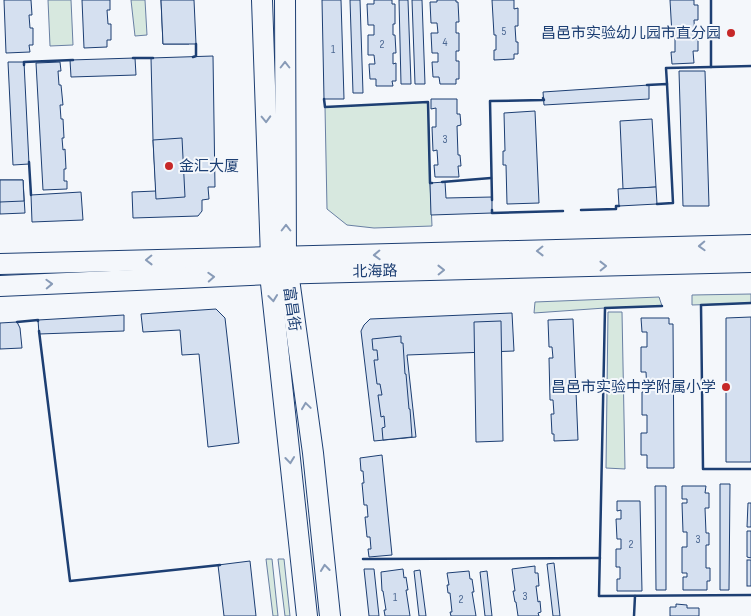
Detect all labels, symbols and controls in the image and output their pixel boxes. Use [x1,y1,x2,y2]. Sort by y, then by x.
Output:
house number: 5 [502,24,507,39]
place label: 昌邑市实验幼儿园市直分园 [541,24,721,43]
marker: 昌邑市实验幼儿园市直分园 [725,27,737,39]
house number: 4 [442,35,448,50]
house number: 2 [380,37,385,52]
house number: 1 [331,42,336,57]
one-way arrow [280,61,290,68]
one-way arrow [260,115,271,123]
house number: 3 [442,132,448,147]
place label: 金汇大厦 [179,157,239,176]
marker: 金汇大厦 [163,160,175,172]
one-way arrow [281,223,291,231]
one-way arrow [698,241,706,252]
one-way arrow [536,245,544,256]
one-way arrow [373,250,381,260]
one-way arrow [145,255,153,266]
one-way arrow [600,261,608,271]
street label: 北海路 [352,262,398,281]
one-way arrow [438,265,445,275]
one-way arrow [207,271,215,282]
one-way arrow [45,279,53,290]
street label: 富昌街 [279,285,304,333]
one-way arrow [267,295,278,303]
place label: 昌邑市实验中学附属小学 [551,378,716,397]
marker: 昌邑市实验中学附属小学 [720,381,732,393]
one-way arrow [301,402,312,410]
one-way arrow [284,456,295,464]
house number: 3 [695,532,701,547]
house number: 2 [629,537,634,552]
one-way arrow [320,563,331,571]
house number: 3 [522,589,528,604]
house number: 1 [393,590,398,605]
house number: 2 [459,592,464,607]

